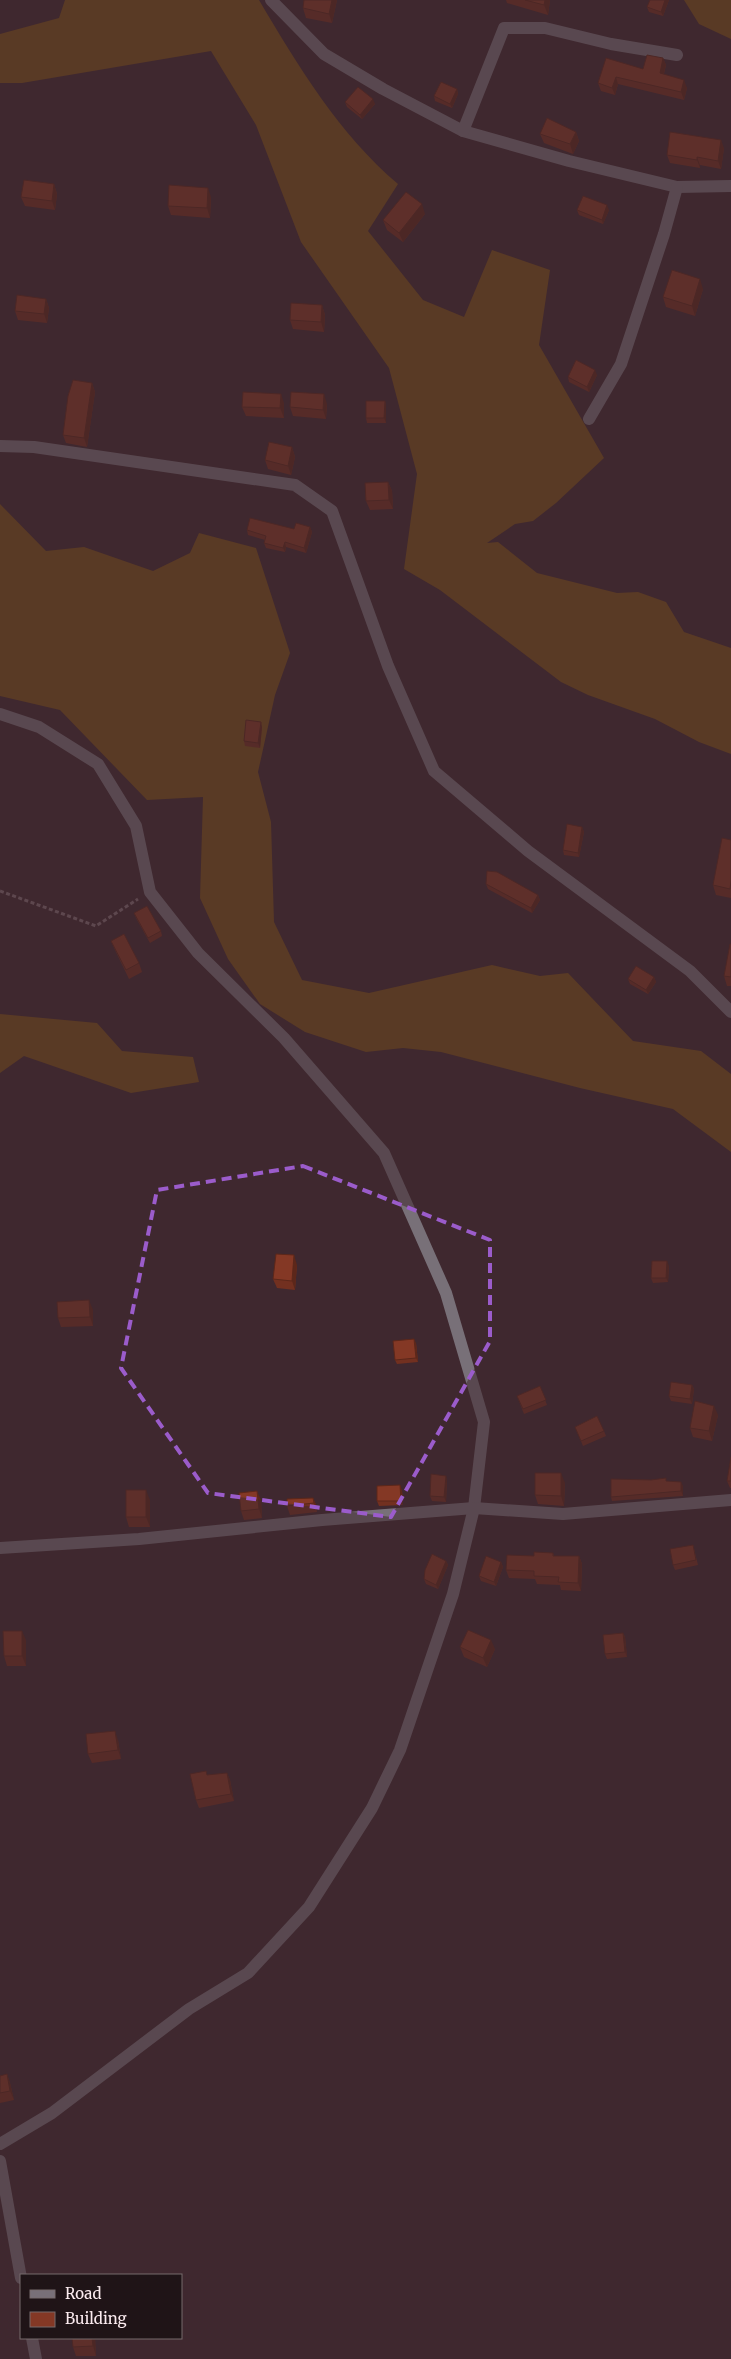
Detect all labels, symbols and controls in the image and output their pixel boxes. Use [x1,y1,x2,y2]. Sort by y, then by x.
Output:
legend [20,2274,182,2339]
text: Road [65,2284,101,2303]
text: Building [65,2309,127,2328]

